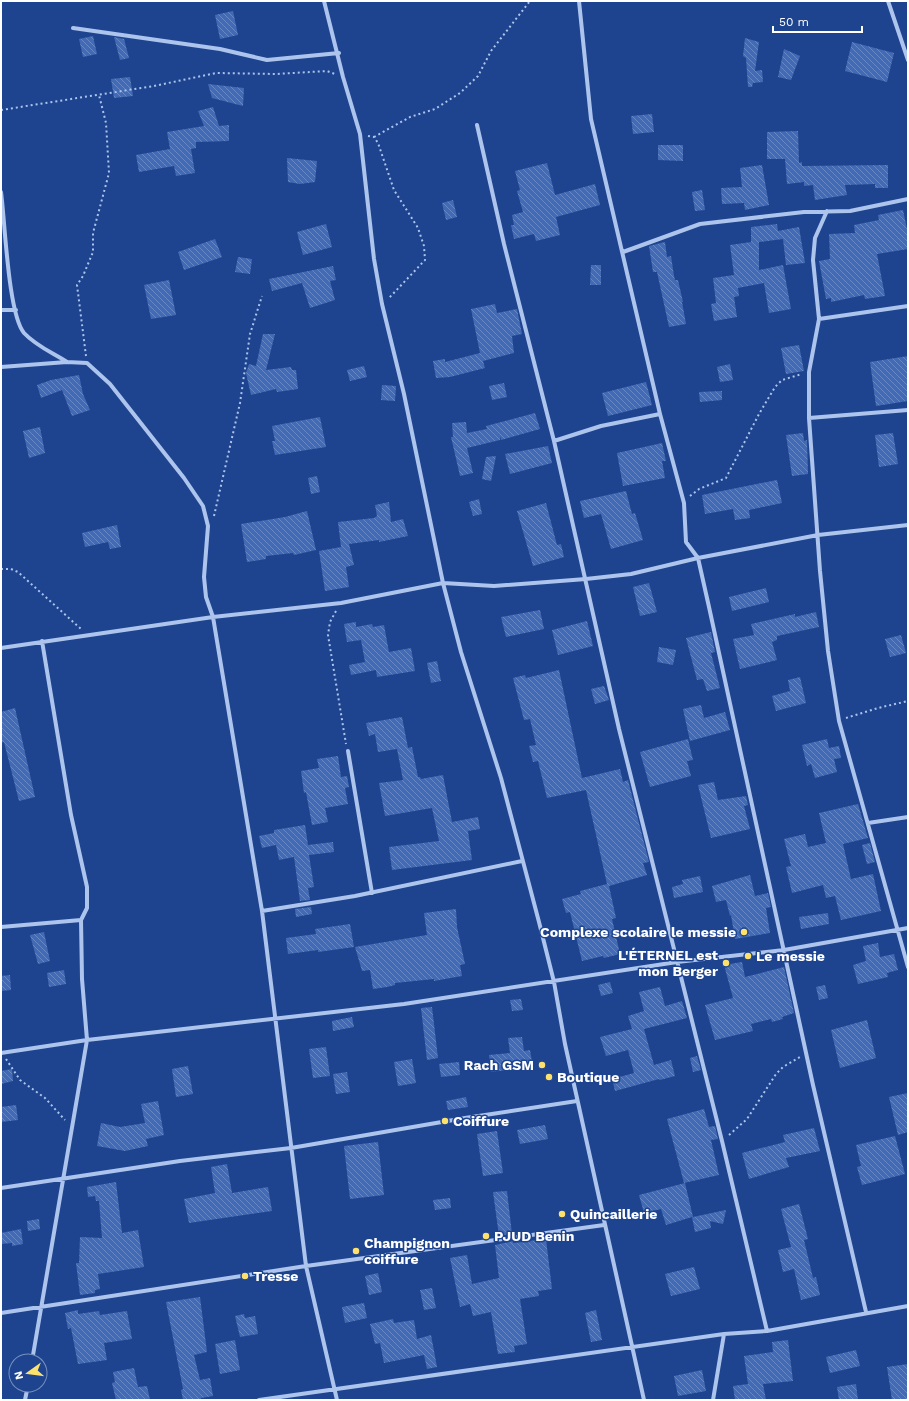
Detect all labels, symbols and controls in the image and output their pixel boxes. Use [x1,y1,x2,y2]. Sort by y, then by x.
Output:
scale bar [773,8,862,34]
text: 50 m [779,15,809,29]
place label: Complexe scolaire le messie [540,924,736,940]
marker: Complexe scolaire le messie [739,927,749,937]
place label: L'ÉTERNEL est mon Berger [618,947,718,979]
place label: Le messie [756,948,825,964]
marker: Le messie [743,951,753,961]
marker: L'ÉTERNEL est mon Berger [721,958,731,968]
place label: Rach GSM [464,1057,534,1073]
marker: Rach GSM [537,1060,547,1070]
place label: Boutique [557,1069,619,1085]
marker: Boutique [544,1072,554,1082]
place label: Coiffure [453,1113,509,1129]
marker: Coiffure [440,1116,450,1126]
place label: Quincaillerie [570,1206,657,1222]
marker: Quincaillerie [557,1209,567,1219]
place label: PJUD Benin [494,1228,574,1244]
marker: PJUD Benin [481,1231,491,1241]
place label: Champignon coiffure [364,1235,450,1267]
marker: Champignon coiffure [351,1246,361,1256]
place label: Tresse [253,1268,298,1284]
marker: Tresse [240,1271,250,1281]
north arrow [8,1353,48,1393]
text: N [11,1370,26,1381]

